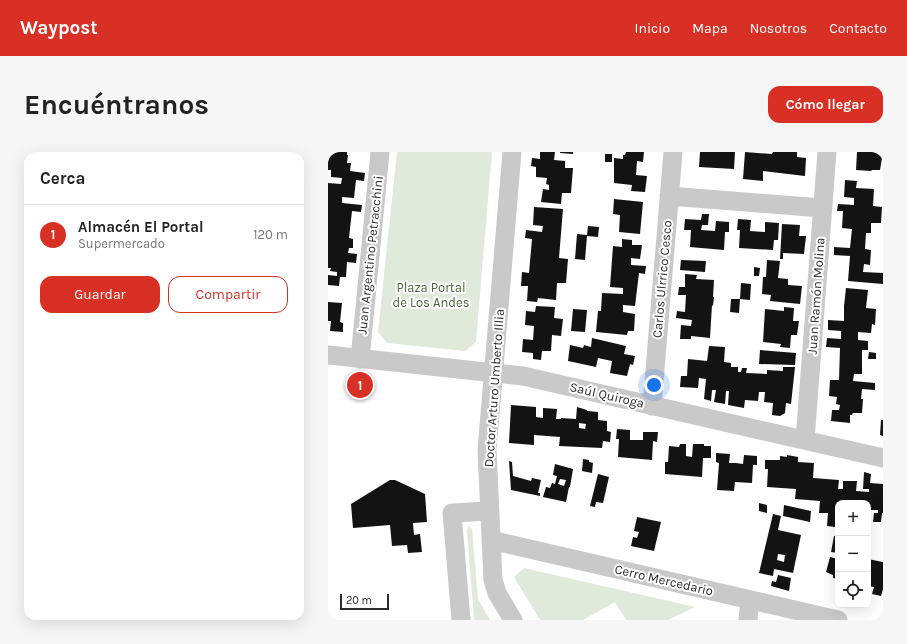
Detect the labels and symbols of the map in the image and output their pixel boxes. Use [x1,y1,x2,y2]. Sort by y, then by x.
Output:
street label: Juan Argentino Petracchini [354,175,386,335]
street label: Carlos Ulrrico Cesco [649,220,675,338]
street label: Juan Ramón Molina [804,237,828,355]
park label: Plaza Portal de Los Andes [392,280,470,310]
street label: Doctor Arturo Umberto Illia [481,308,507,468]
pin: 1 [347,370,373,400]
your location [644,375,664,395]
street label: Saúl Quiroga [568,379,646,411]
street label: Cerro Mercedario [613,561,715,599]
scale bar [340,592,389,611]

